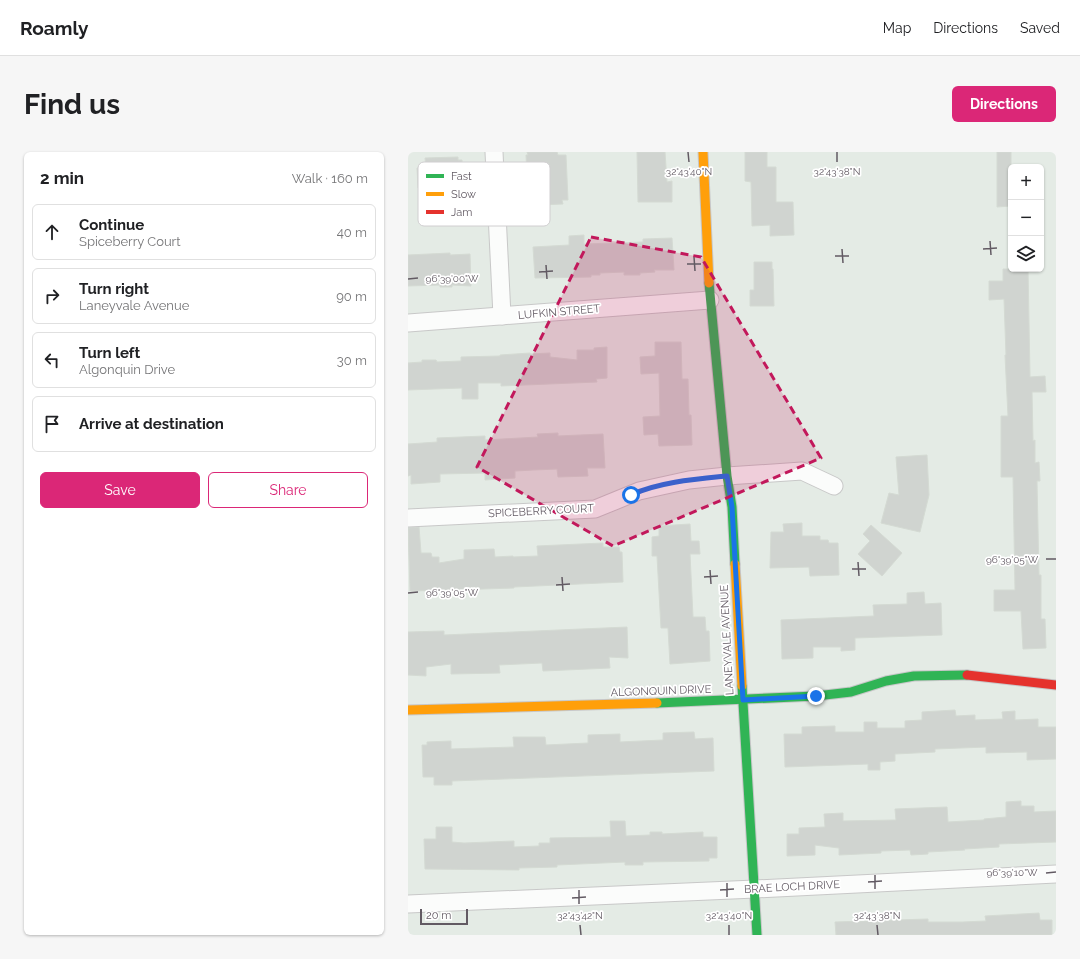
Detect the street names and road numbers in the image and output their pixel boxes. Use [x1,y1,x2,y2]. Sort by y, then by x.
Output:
street label: LUFKIN STREET [517,302,601,322]
street label: SPICEBERRY COURT [488,502,595,520]
street label: LANEYVALE AVENUE [718,584,736,696]
street label: ALGONQUIN DRIVE [610,683,712,699]
street label: BRAE LOCH DRIVE [744,878,841,896]

